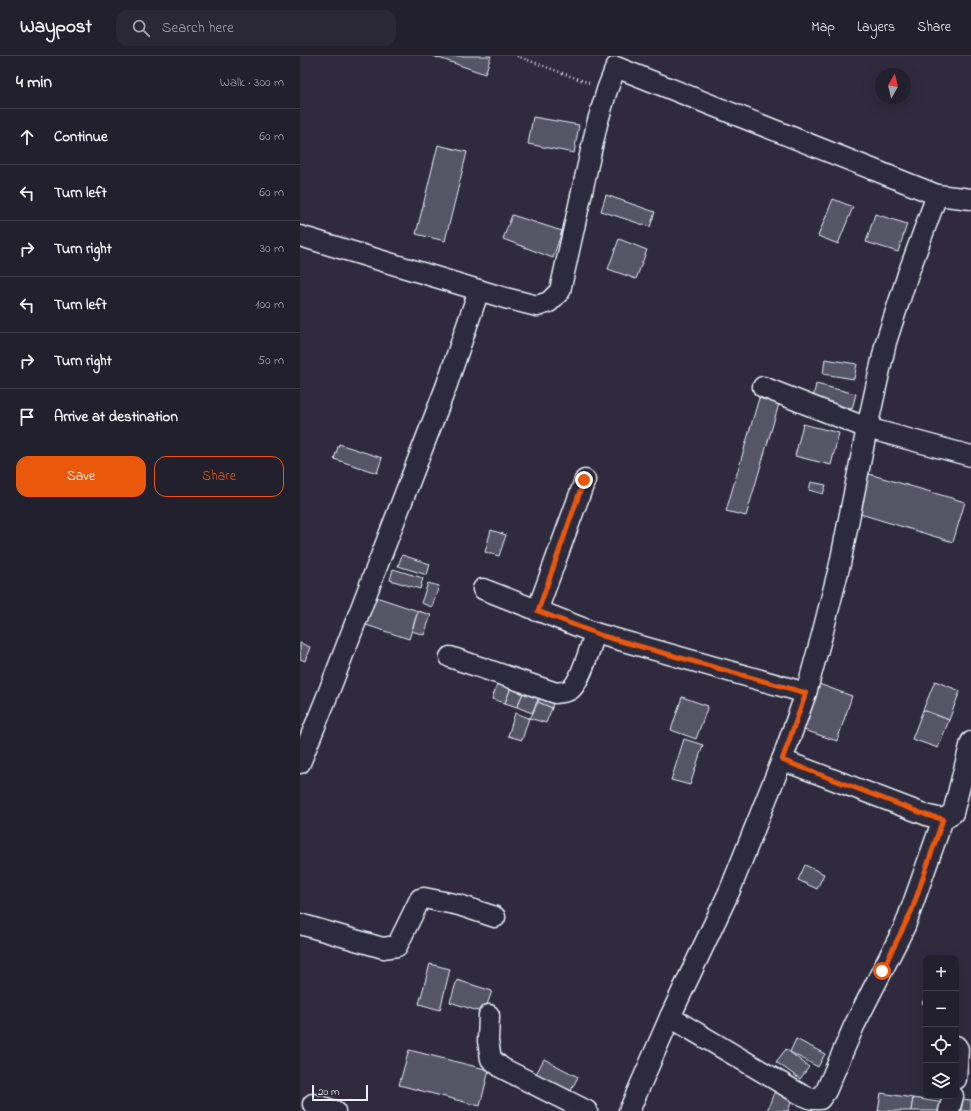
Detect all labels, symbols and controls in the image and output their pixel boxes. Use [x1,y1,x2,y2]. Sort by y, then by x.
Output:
search box [116,10,396,46]
text: Waypost [20,14,92,41]
icon: search [130,17,152,39]
text: Search here [162,17,234,39]
text: Map [811,17,835,38]
text: Layers [857,17,895,38]
text: Share [917,17,951,38]
north arrow [875,68,911,104]
text: 4 min [16,70,52,95]
text: Walk · 300 m [220,73,284,92]
icon: ahead [16,126,38,148]
text: Continue [54,126,108,148]
text: 60 m [259,127,284,146]
icon: left [16,182,38,204]
text: Turn left [54,182,107,204]
text: 60 m [259,183,284,202]
icon: right [16,238,38,260]
text: Turn right [54,238,112,260]
text: 30 m [260,239,284,258]
icon: left [16,294,38,316]
text: Turn left [54,294,107,316]
text: 100 m [255,295,284,314]
icon: right [16,350,38,372]
text: Turn right [54,350,112,372]
text: 50 m [258,351,284,370]
icon: arrive [16,406,38,428]
text: Arrive at destination [54,406,178,428]
button: Save [16,456,146,497]
button: Share [154,456,284,497]
route end [575,471,593,489]
map controls [923,955,959,1099]
button: + [923,955,959,991]
route start [873,962,891,980]
button: − [923,991,959,1027]
button: locate [923,1027,959,1063]
button: layers [923,1063,959,1099]
scale bar [312,1083,368,1102]
text: 20 m [318,1084,340,1100]

